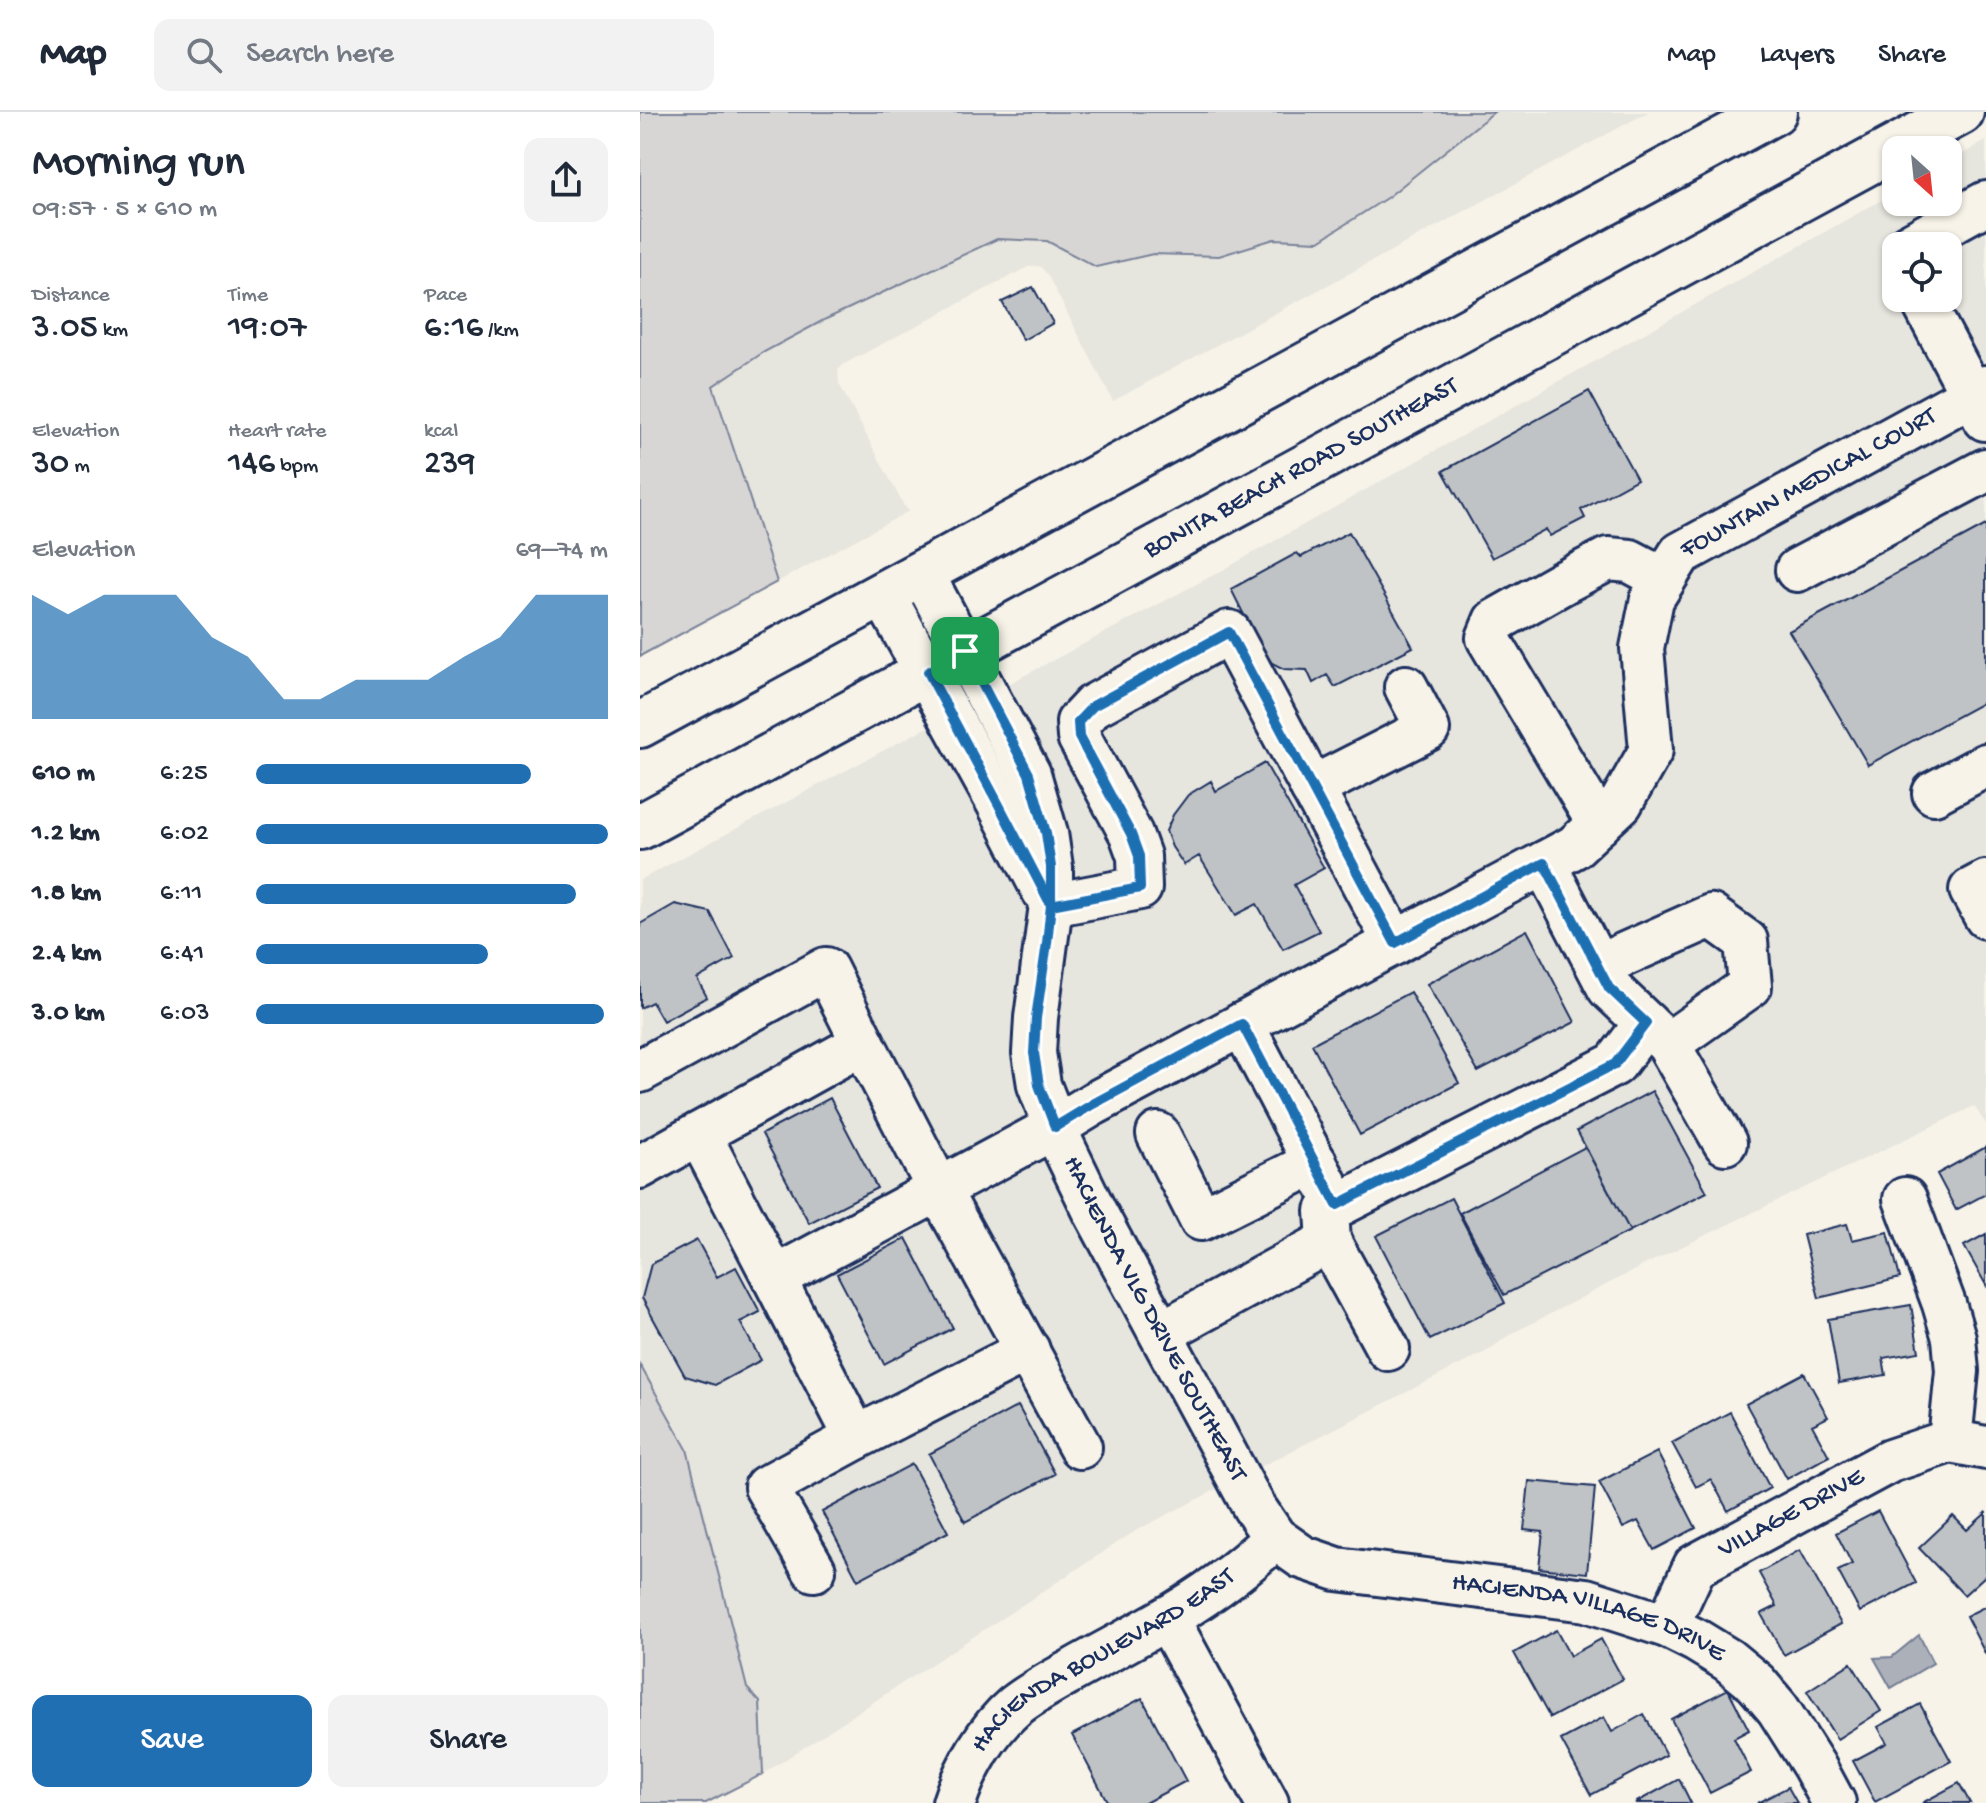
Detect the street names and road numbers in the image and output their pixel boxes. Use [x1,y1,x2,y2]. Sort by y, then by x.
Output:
street label: BONITA BEACH ROAD SOUTHEAST [1138,371,1465,567]
street label: FOUNTAIN MEDICAL COURT [1675,401,1943,567]
street label: HACIENDA VLG DRIVE SOUTHEAST [1055,1152,1253,1488]
street label: VILLAGE DRIVE [1712,1462,1871,1566]
street label: HACIENDA BOULEVARD EAST [965,1562,1242,1759]
street label: HACIENDA VILLAGE DRIVE [1450,1568,1731,1670]

